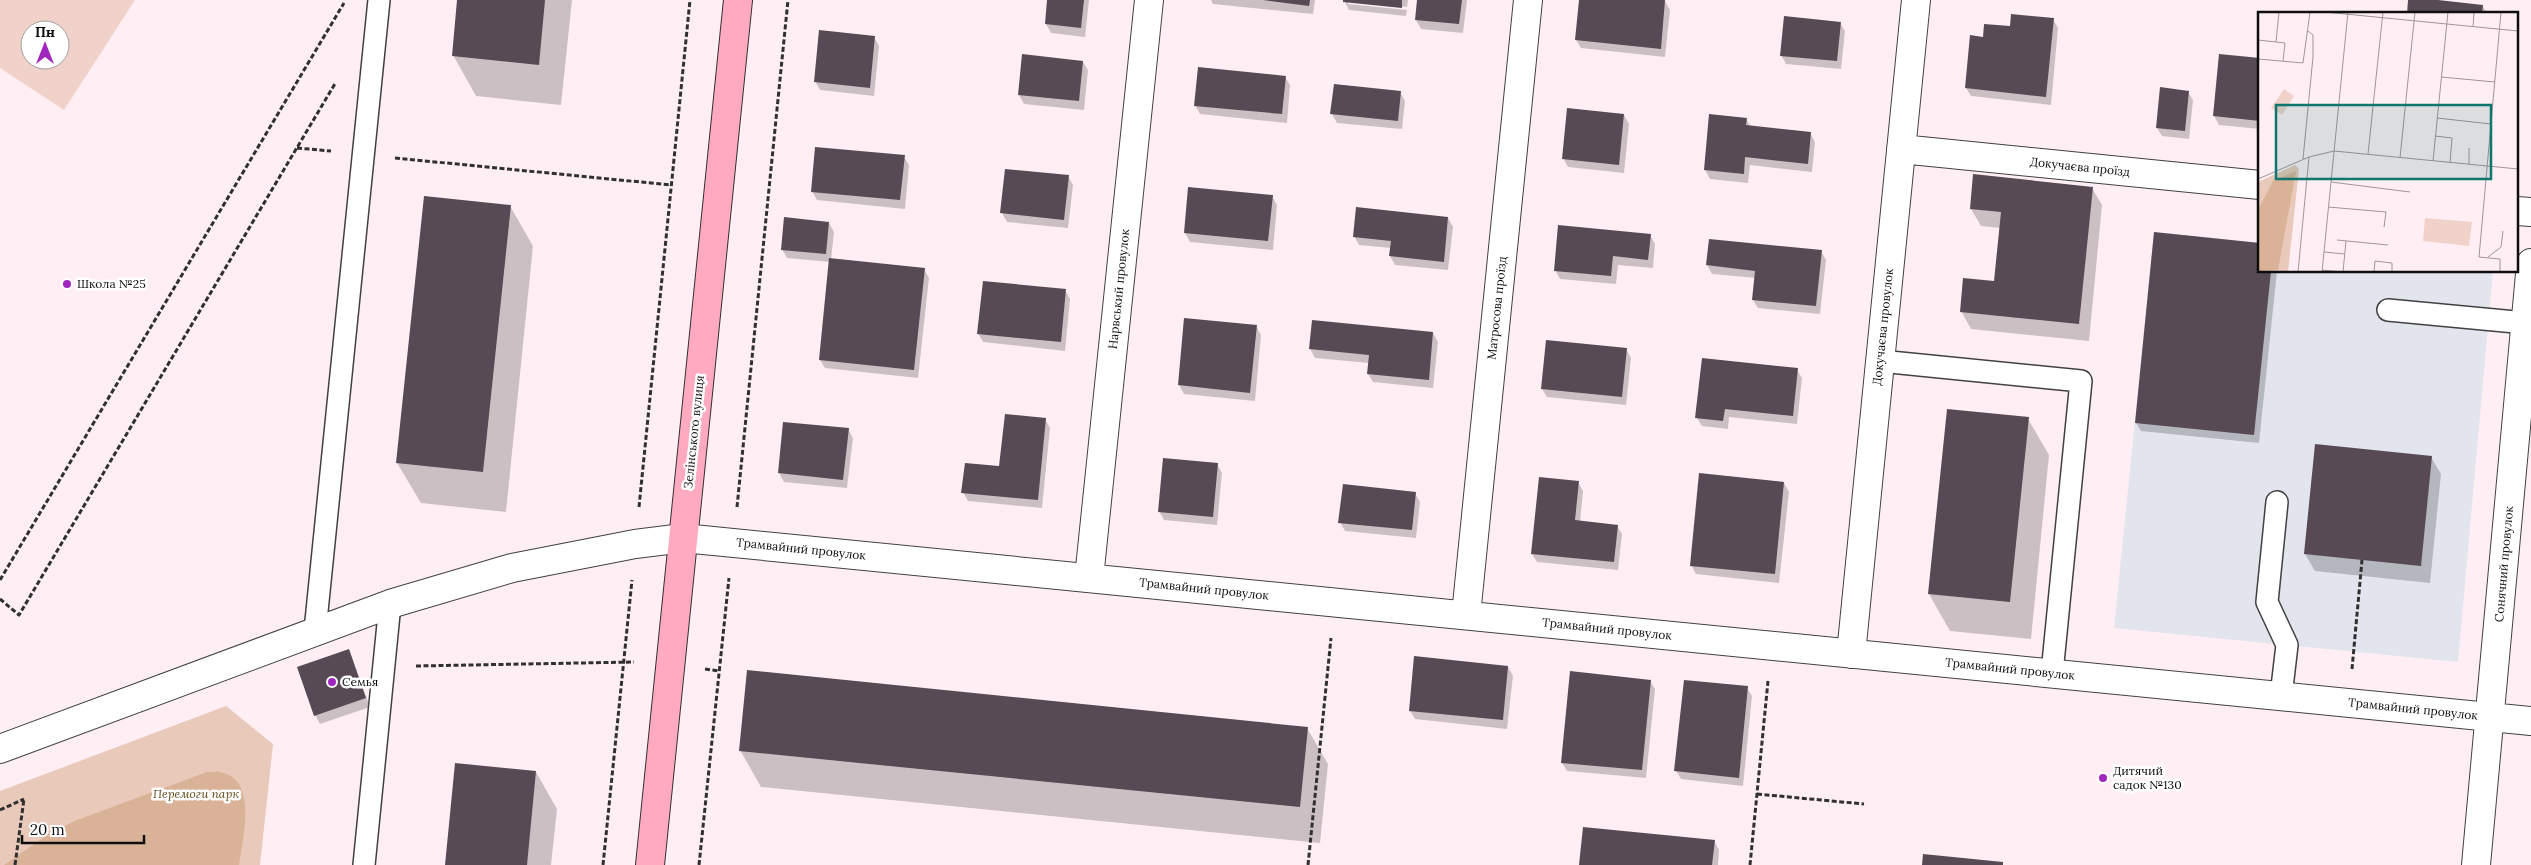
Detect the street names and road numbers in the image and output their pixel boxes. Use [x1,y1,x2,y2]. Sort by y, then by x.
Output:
street label: Докучаєва проїзд [2029,154,2131,179]
street label: Нарвський провулок [1105,228,1132,350]
street label: Матросова проїзд [1484,256,1509,360]
street label: Докучаєва провулок [1869,267,1896,386]
street label: Зелінського вулиця [680,374,707,490]
street label: Сонячний провулок [2491,505,2516,623]
street label: Трамвайний провулок [736,534,867,563]
street label: Трамвайний провулок [1139,574,1270,603]
street label: Трамвайний провулок [1542,614,1673,643]
street label: Трамвайний провулок [1945,654,2076,683]
street label: Трамвайний провулок [2348,694,2479,723]

